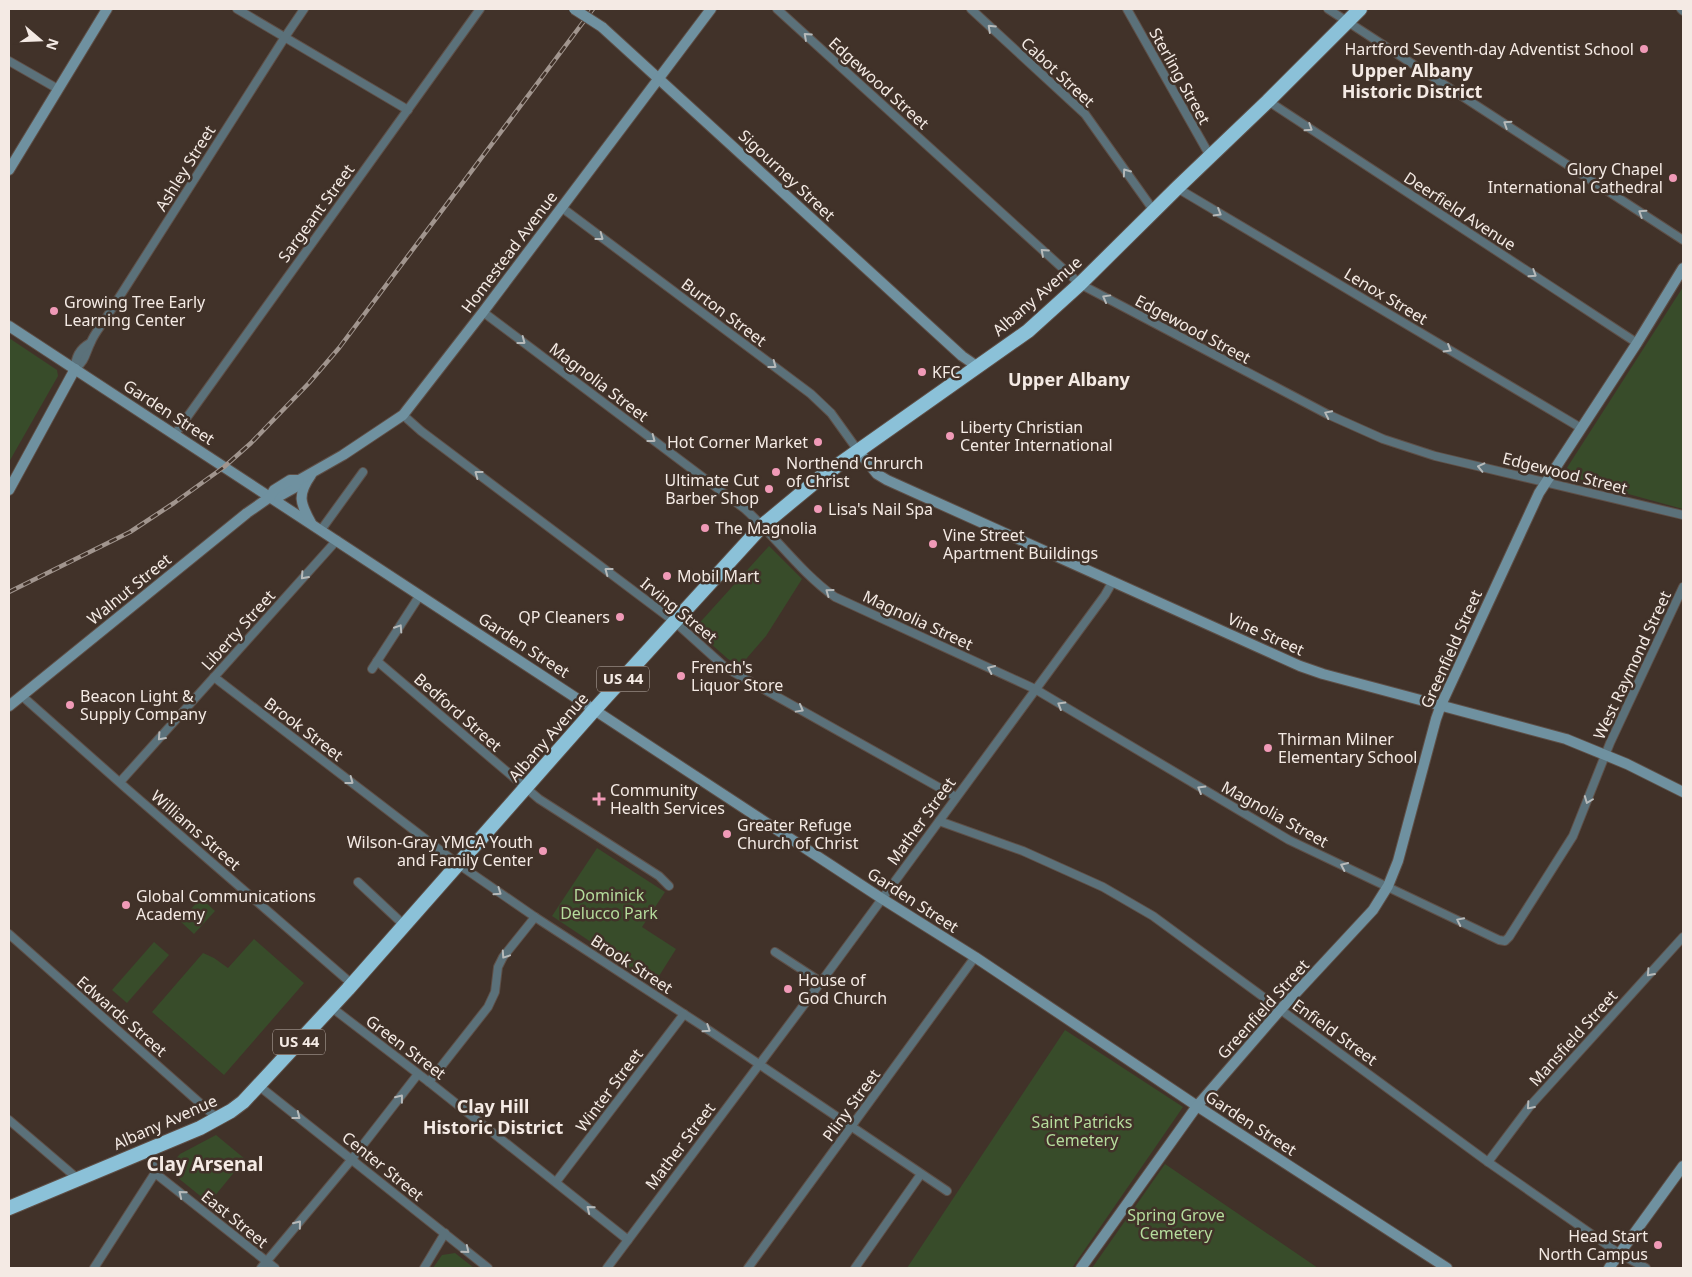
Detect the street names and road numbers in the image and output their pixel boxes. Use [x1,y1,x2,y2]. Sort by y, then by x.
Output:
street label: Sterling Street [1144,24,1216,128]
street label: Edgewood Street [824,32,934,134]
street label: Cabot Street [1016,32,1100,112]
street label: Ashley Street [150,121,220,215]
street label: Sigourney Street [734,124,840,226]
street label: Sargeant Street [273,159,359,267]
street label: Deerfield Avenue [1400,167,1520,255]
street label: Homestead Avenue [456,187,562,317]
street label: Albany Avenue [988,251,1086,341]
street label: Lenox Street [1340,262,1432,330]
street label: Burton Street [677,273,771,351]
street label: Edgewood Street [1131,289,1255,369]
street label: Magnolia Street [545,337,653,427]
street label: Garden Street [119,374,219,450]
street label: Edgewood Street [1500,447,1630,499]
street label: Walnut Street [82,548,176,630]
street label: Irving Street [636,572,722,648]
street label: Liberty Street [196,585,280,675]
street label: Magnolia Street [859,585,977,655]
street label: Greenfield Street [1415,586,1487,712]
street label: West Raymond Street [1588,587,1676,743]
street label: Garden Street [474,607,574,683]
street label: Vine Street [1224,607,1308,661]
road number: US 44 [597,666,649,692]
street label: Bedford Street [409,668,507,756]
street label: Albany Avenue [503,688,593,786]
street label: Brook Street [260,692,348,766]
street label: Mather Street [882,772,960,869]
street label: Magnolia Street [1218,776,1333,853]
street label: Williams Street [147,785,246,875]
street label: Garden Street [863,862,963,938]
street label: Brook Street [587,929,677,999]
street label: Greenfield Street [1212,954,1314,1064]
street label: Edwards Street [72,971,172,1061]
street label: Mansfield Street [1524,985,1622,1091]
street label: Enfield Street [1288,994,1382,1070]
street label: Green Street [362,1010,451,1084]
road number: US 44 [273,1030,325,1054]
street label: Winter Street [570,1044,648,1136]
street label: Pliny Street [817,1064,885,1146]
street label: Garden Street [1201,1085,1301,1161]
street label: Albany Avenue [110,1089,220,1155]
street label: Mather Street [640,1098,720,1194]
street label: Center Street [338,1126,429,1206]
street label: East Street [197,1185,273,1253]

